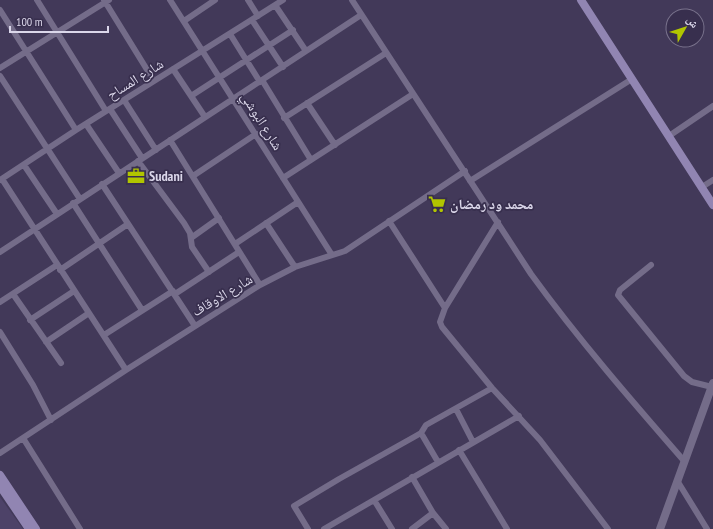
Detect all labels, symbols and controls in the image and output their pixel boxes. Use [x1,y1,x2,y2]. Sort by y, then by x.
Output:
scale bar [10,8,108,34]
north arrow [665,8,705,48]
text: ش [683,13,702,32]
text: 100 m [16,14,43,29]
street label: شارع المساح [103,55,167,104]
street label: شارع البوشي [235,89,287,155]
office icon: Sudani [126,166,146,186]
place label: Sudani [149,167,183,185]
supermarket icon: محمد ود رمضان [427,194,447,214]
place label: محمد ود رمضان [450,195,533,213]
street label: شارع الاوقاف [188,270,256,321]

